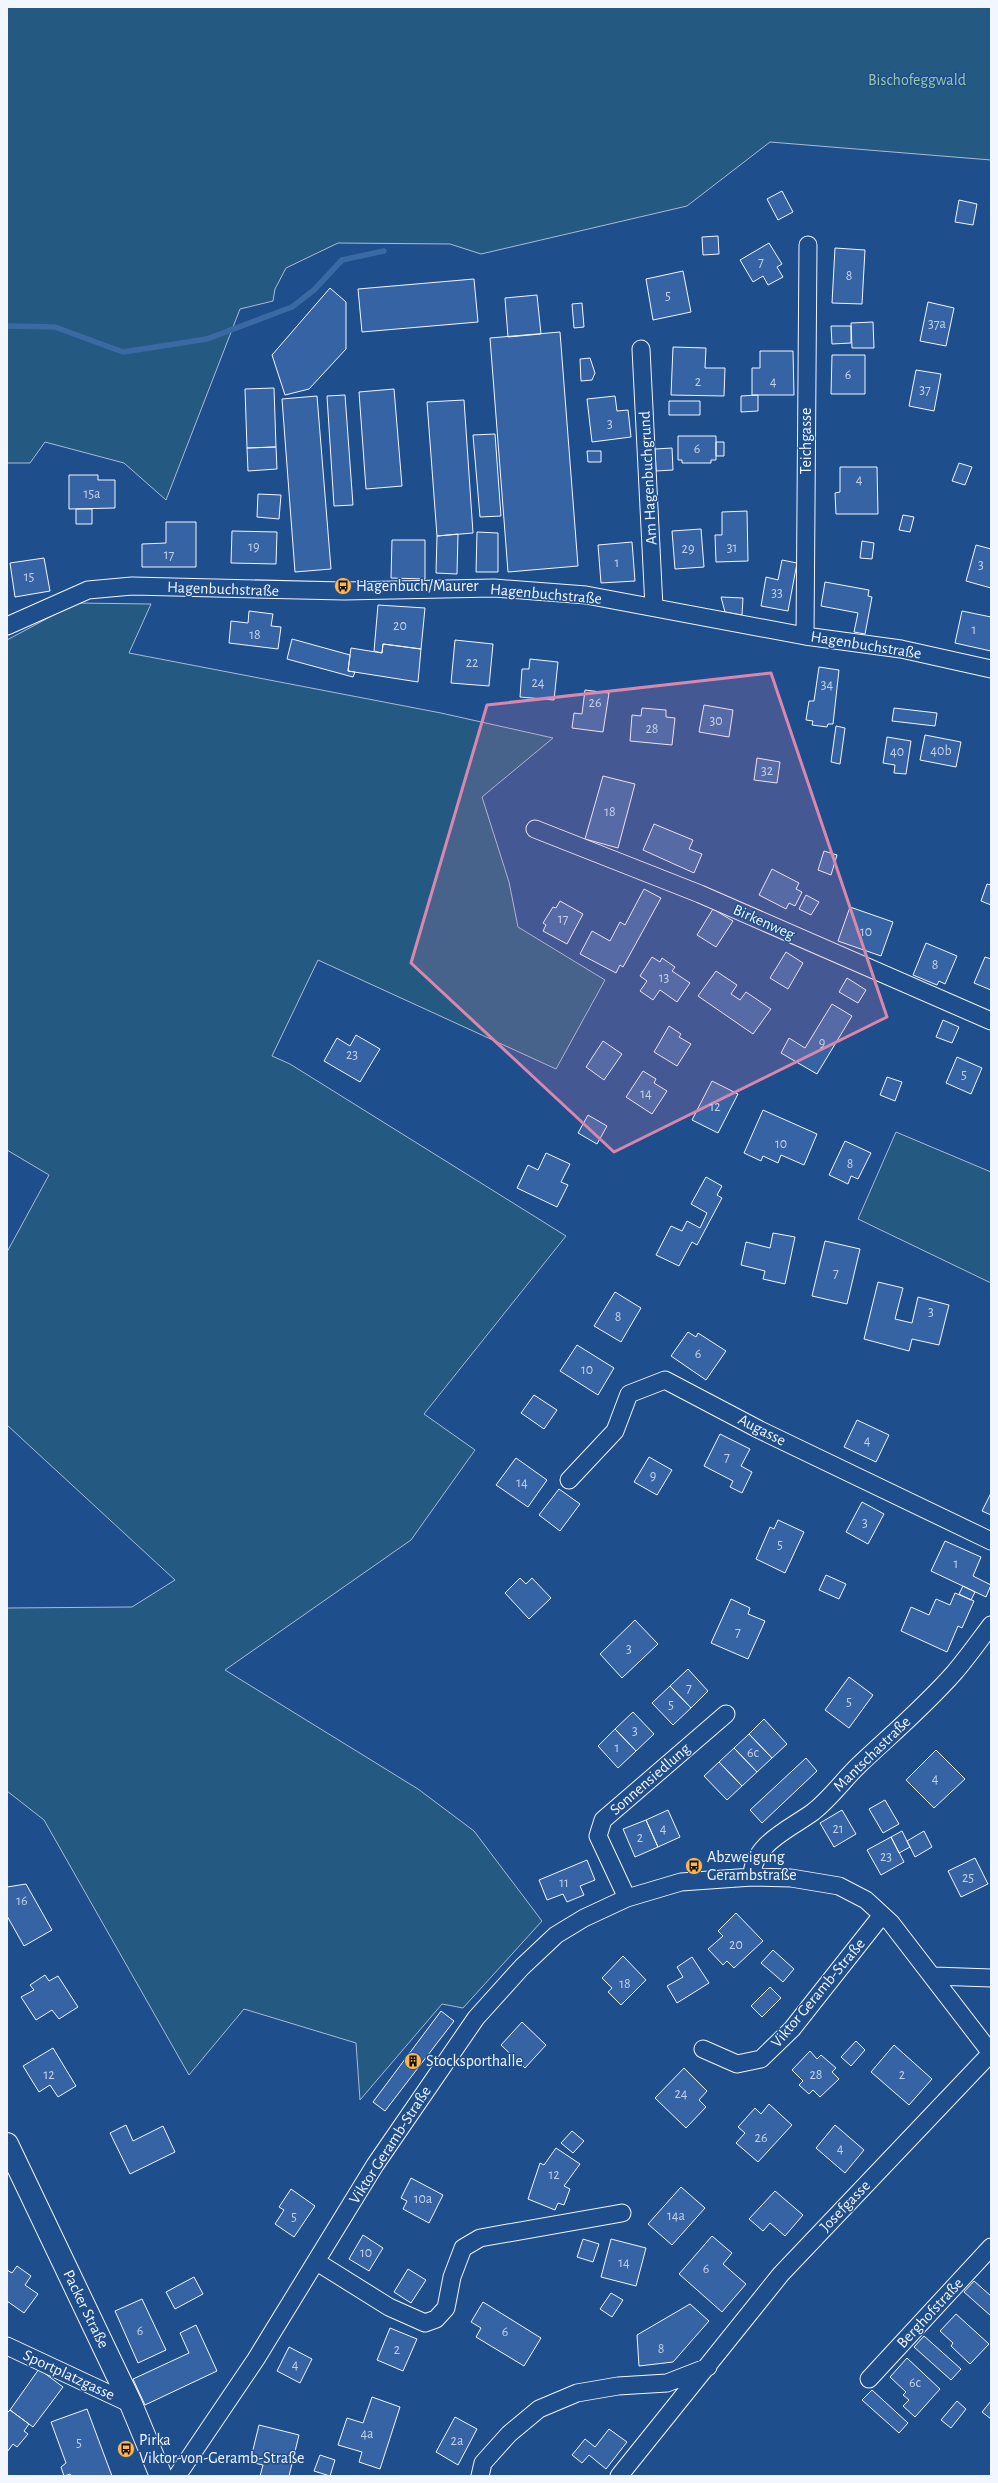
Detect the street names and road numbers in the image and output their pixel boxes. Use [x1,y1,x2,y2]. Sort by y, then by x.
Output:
street label: Teichgasse [798,408,814,474]
street label: Am Hagenbuchgrund [636,411,660,545]
street label: Hagenbuchstraße [167,579,279,599]
street label: Hagenbuchstraße [490,581,602,607]
street label: Hagenbuchstraße [809,628,923,662]
street label: Birkenweg [731,901,797,943]
street label: Augasse [736,1411,788,1449]
street label: Mantschastraße [830,1713,914,1795]
street label: Sonnensiedlung [607,1740,693,1818]
street label: Viktor Geramb-Straße [768,1935,868,2051]
street label: Viktor Geramb-Straße [346,2083,434,2207]
street label: Josefgasse [817,2177,873,2235]
street label: Packer Straße [60,2267,112,2351]
street label: Berghofstraße [894,2275,966,2351]
street label: Sportplatzgasse [21,2347,117,2403]

